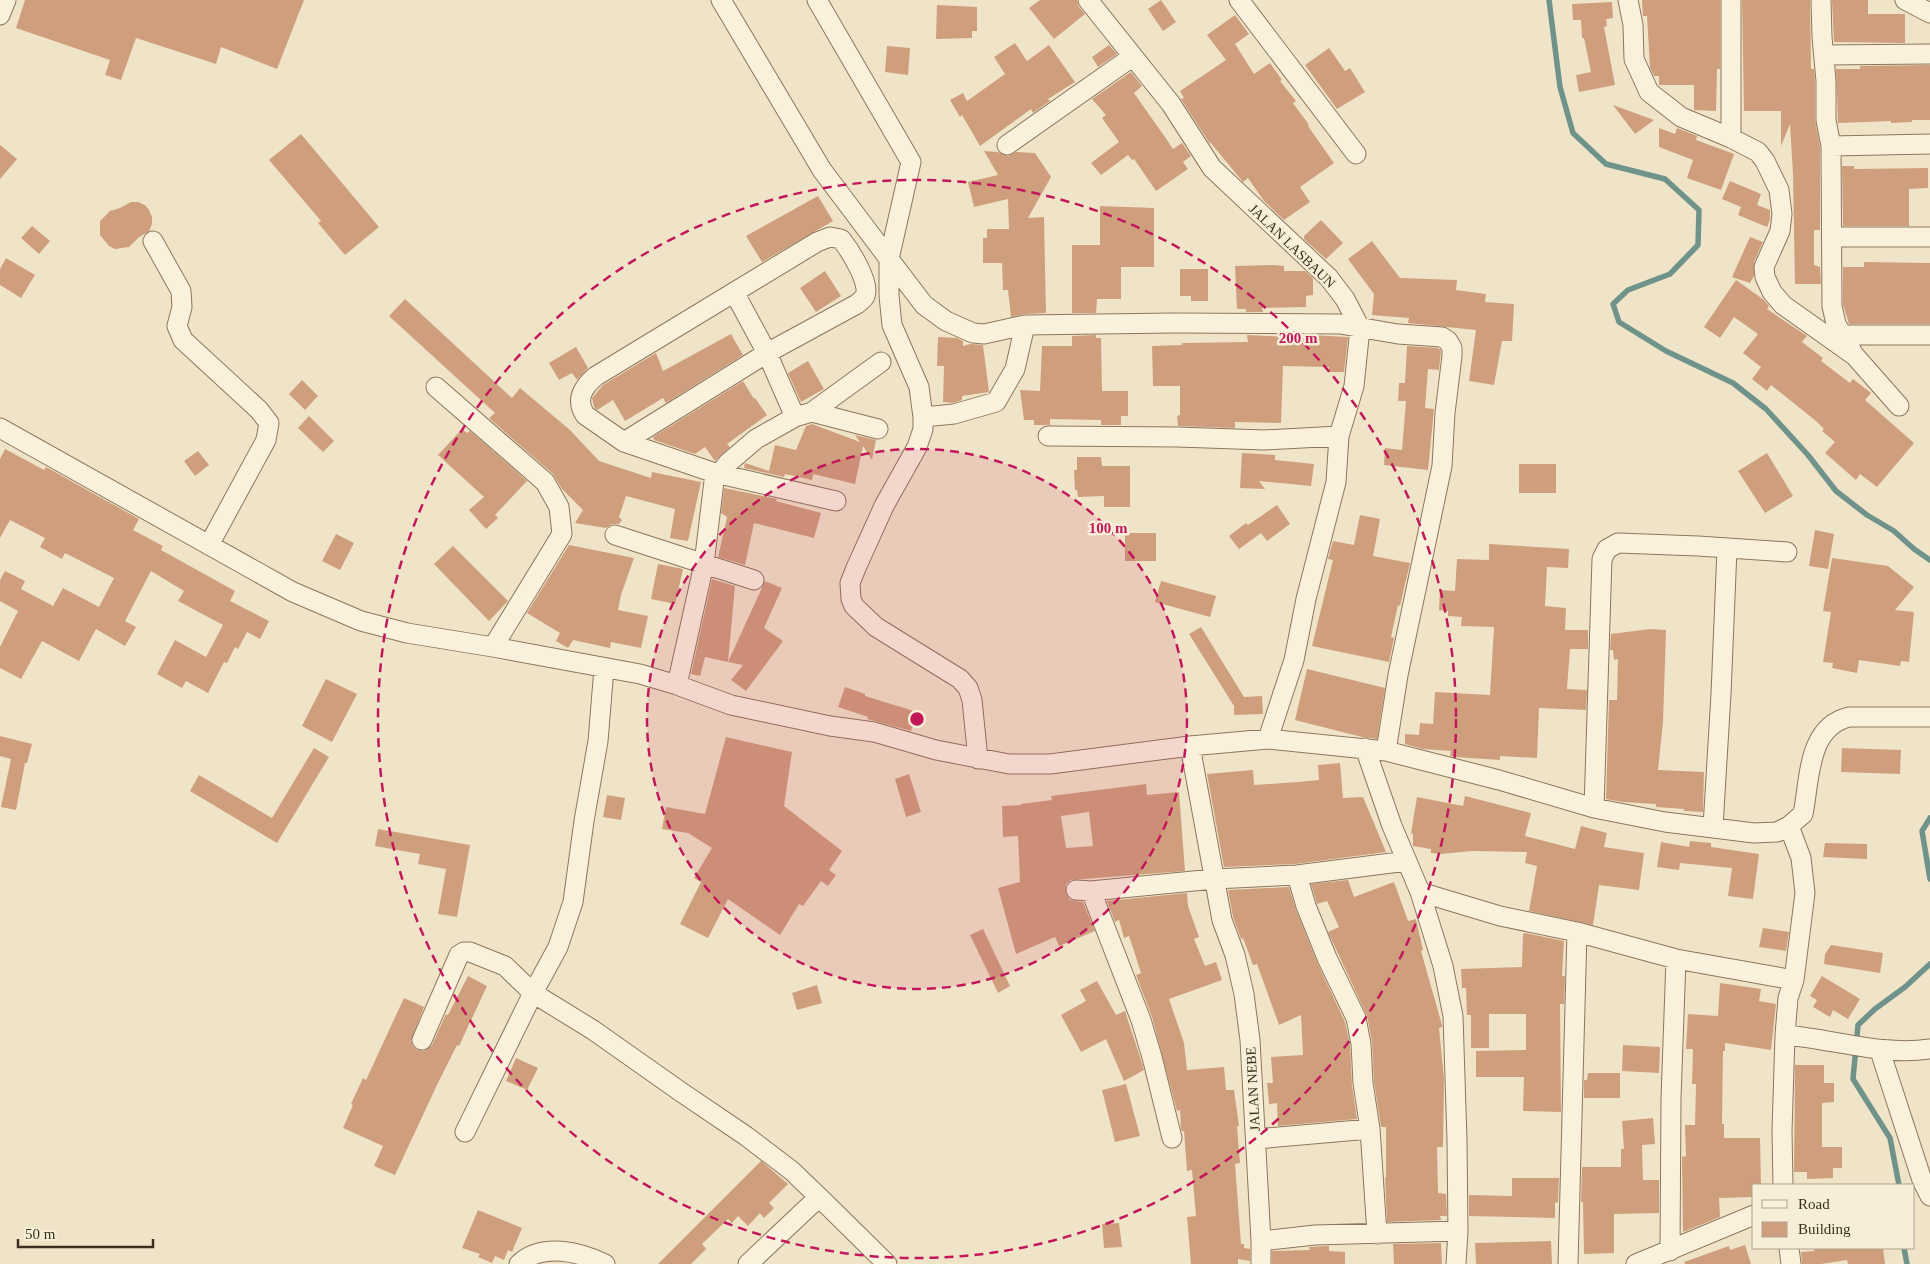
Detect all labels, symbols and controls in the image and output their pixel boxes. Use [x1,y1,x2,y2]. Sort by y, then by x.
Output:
street label: JALAN LASBAUN [1246,201,1338,291]
text: 200 m [1279,330,1318,346]
text: 100 m [1089,520,1128,536]
centre of rings [908,710,926,728]
street label: JALAN NEBE [1243,1046,1263,1132]
legend [1752,1184,1915,1249]
text: Road [1798,1196,1830,1212]
scale bar [18,1216,152,1248]
text: Building [1798,1221,1851,1237]
text: 50 m [25,1226,56,1242]

